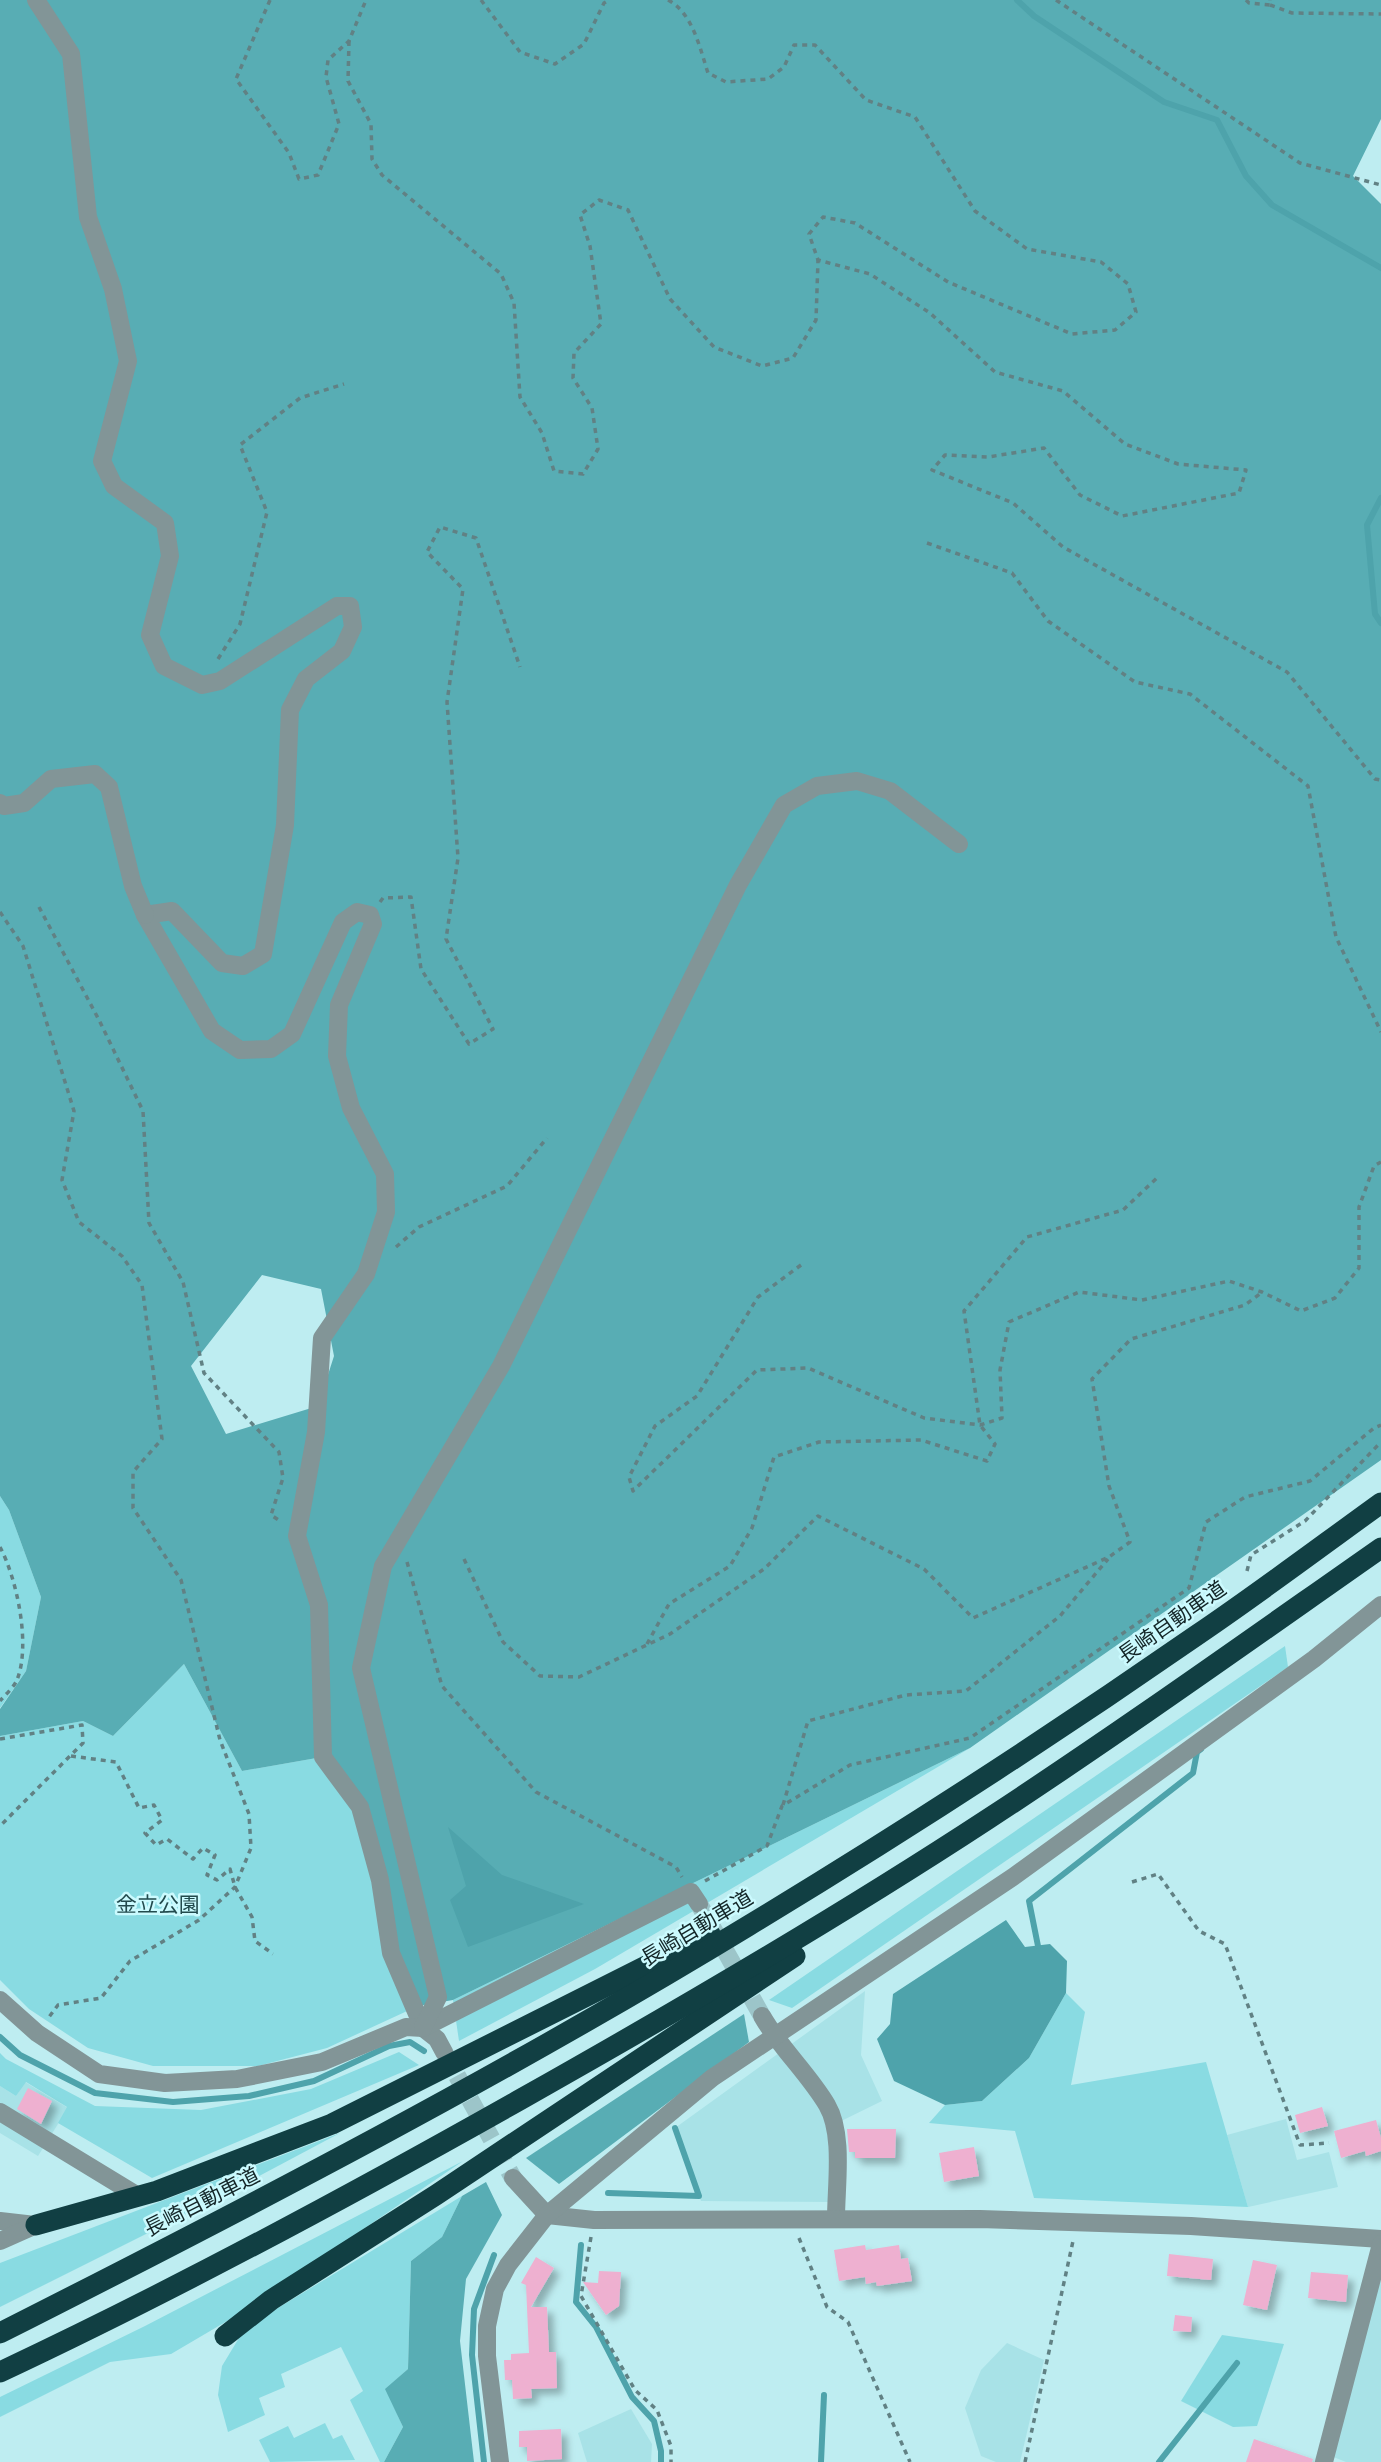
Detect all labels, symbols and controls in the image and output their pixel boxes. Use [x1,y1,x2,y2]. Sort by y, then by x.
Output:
street label: 長崎自動車道 [1113,1575,1230,1668]
street label: 長崎自動車道 [636,1884,757,1971]
park label: 金立公園 [116,1892,200,1917]
street label: 長崎自動車道 [140,2162,264,2241]

